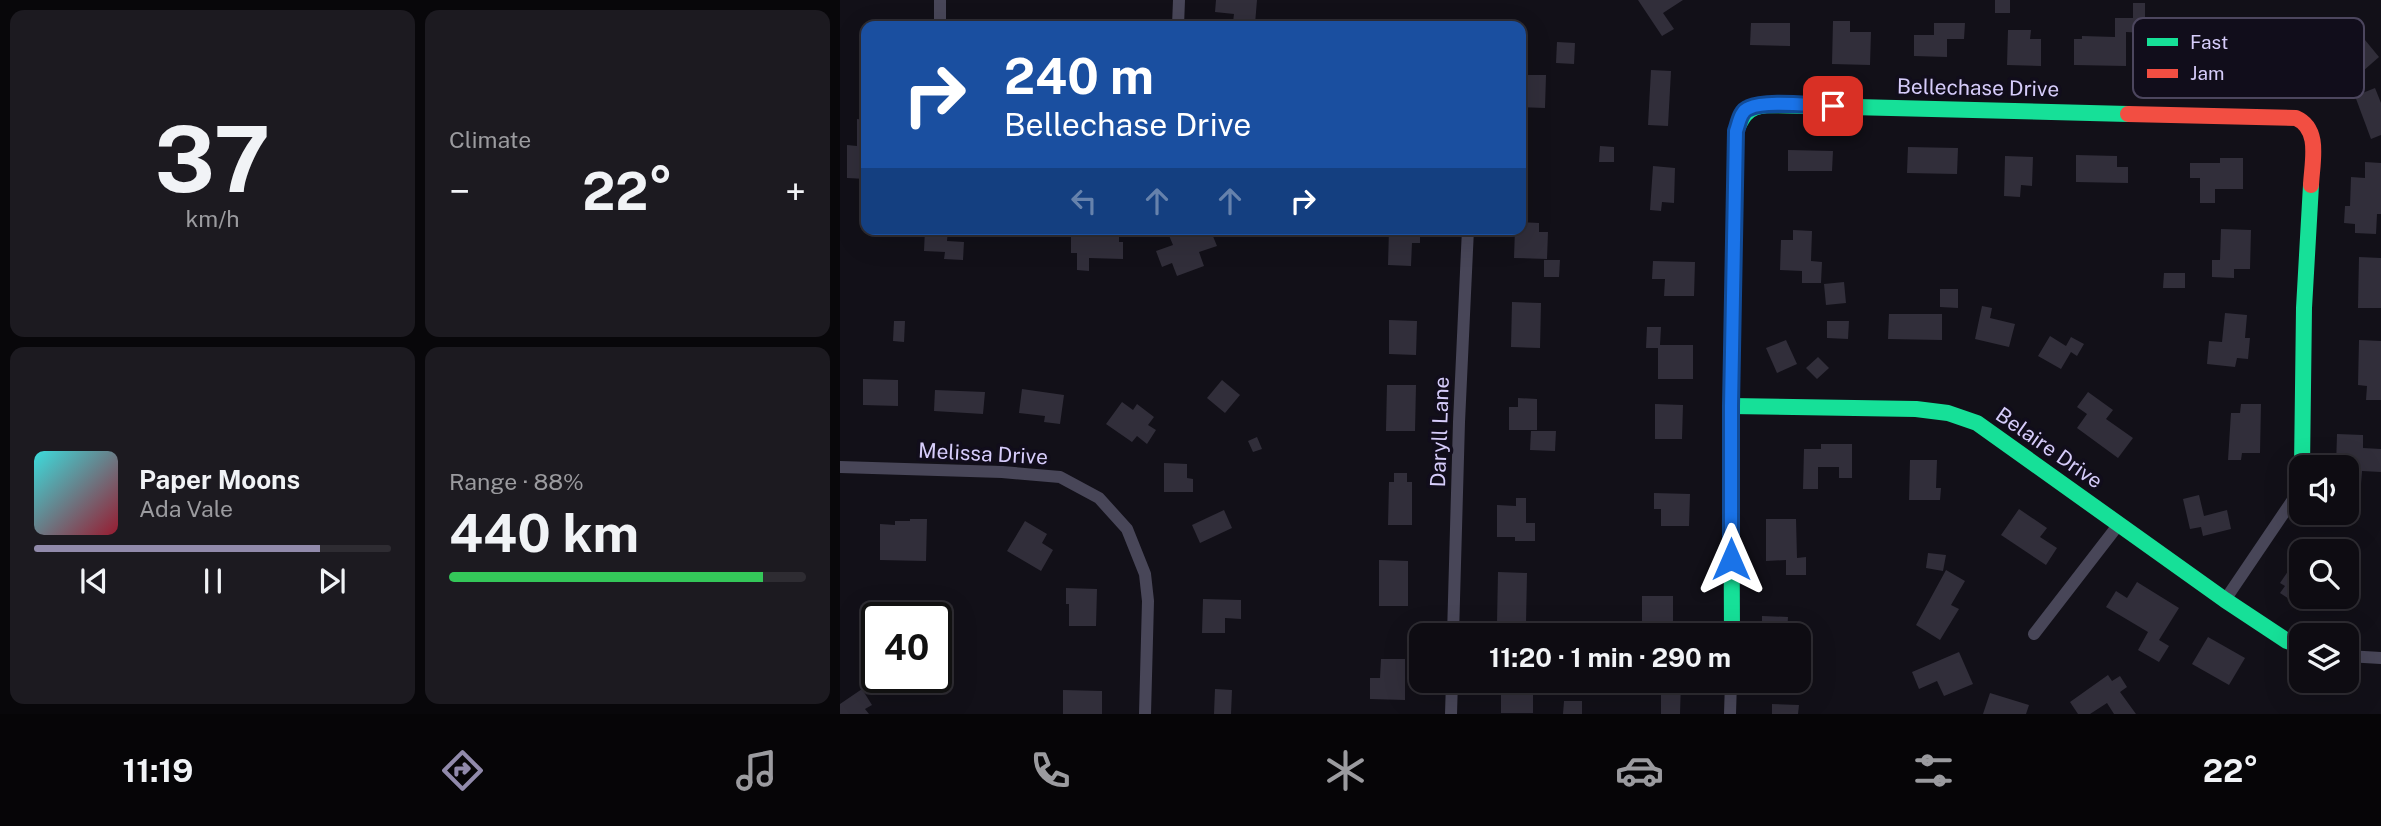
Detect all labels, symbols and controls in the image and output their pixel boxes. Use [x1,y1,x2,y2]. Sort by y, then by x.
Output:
legend [2133,18,2364,98]
text: Fast [2190,31,2228,53]
text: 240 m [1004,47,1154,105]
icon: right [889,49,980,140]
text: Jam [2190,62,2224,84]
street label: Bellechase Drive [1897,74,2059,101]
pin [1803,76,1863,136]
icon: arrive [1814,87,1852,125]
text: 37 [155,106,270,212]
text: Bellechase Drive [1004,106,1252,143]
text: Climate [449,126,531,153]
text: 22° [582,161,673,222]
text: − [449,169,470,214]
text: + [785,169,806,214]
icon: left [1065,182,1103,220]
icon: ahead [1138,182,1176,220]
icon: ahead [1211,182,1249,220]
icon: right [1284,182,1322,220]
text: km/h [185,205,240,232]
street label: Daryll Lane [1425,376,1454,488]
street label: Belaire Drive [1991,402,2107,494]
street label: Melissa Drive [917,438,1049,469]
map controls [2289,455,2359,693]
button: sound [2289,455,2359,525]
text: Paper Moons [139,464,300,495]
text: Range · 88% [449,468,584,495]
text: Ada Vale [139,495,233,522]
text: 440 km [449,503,639,564]
position arrow [1694,522,1768,596]
button: search [2289,539,2359,609]
icon: previous [75,562,113,600]
icon: pause [194,562,232,600]
icon: next [313,562,351,600]
speed limit sign: 40 [861,602,952,693]
button: layers [2289,623,2359,693]
text: 11:20 · 1 min · 290 m [1489,642,1731,673]
icon: directions [438,746,487,795]
icon: music [732,746,781,795]
icon: phone [1026,746,1075,795]
icon: climate [1321,746,1370,795]
icon: car [1615,746,1664,795]
icon: filters [1909,746,1958,795]
text: 11:19 [123,752,193,789]
text: 22° [2203,752,2258,789]

